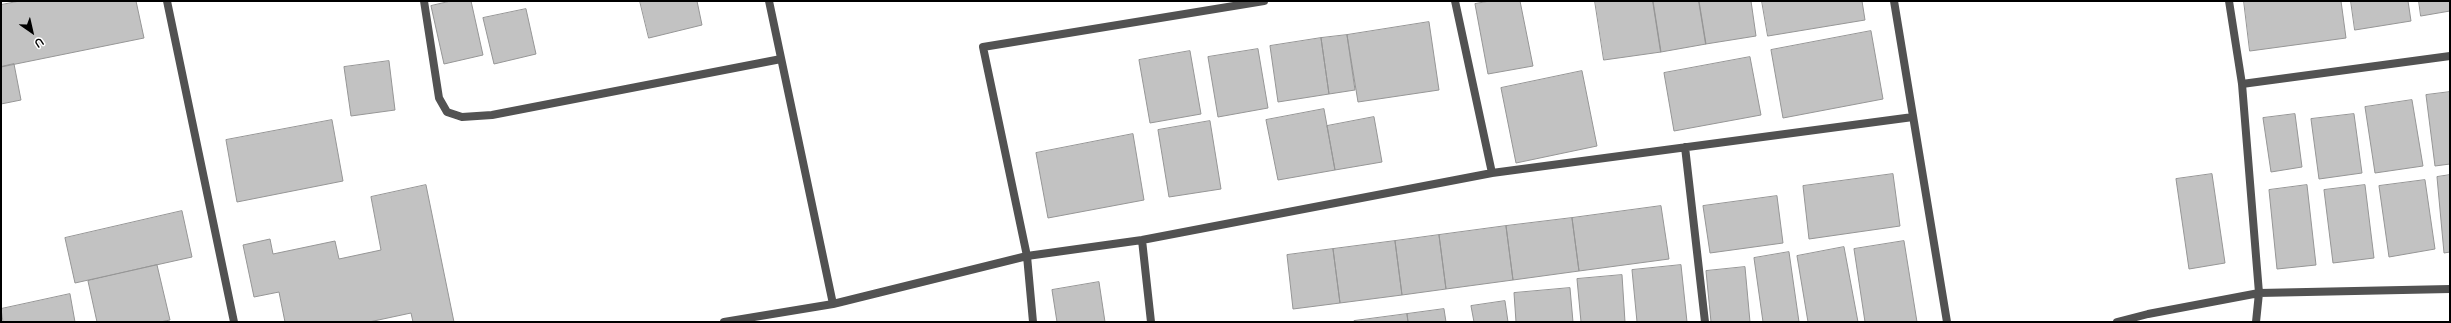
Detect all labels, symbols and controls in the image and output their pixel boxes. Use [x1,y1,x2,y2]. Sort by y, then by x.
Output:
north arrow [12,12,52,52]
text: U [32,35,46,50]

